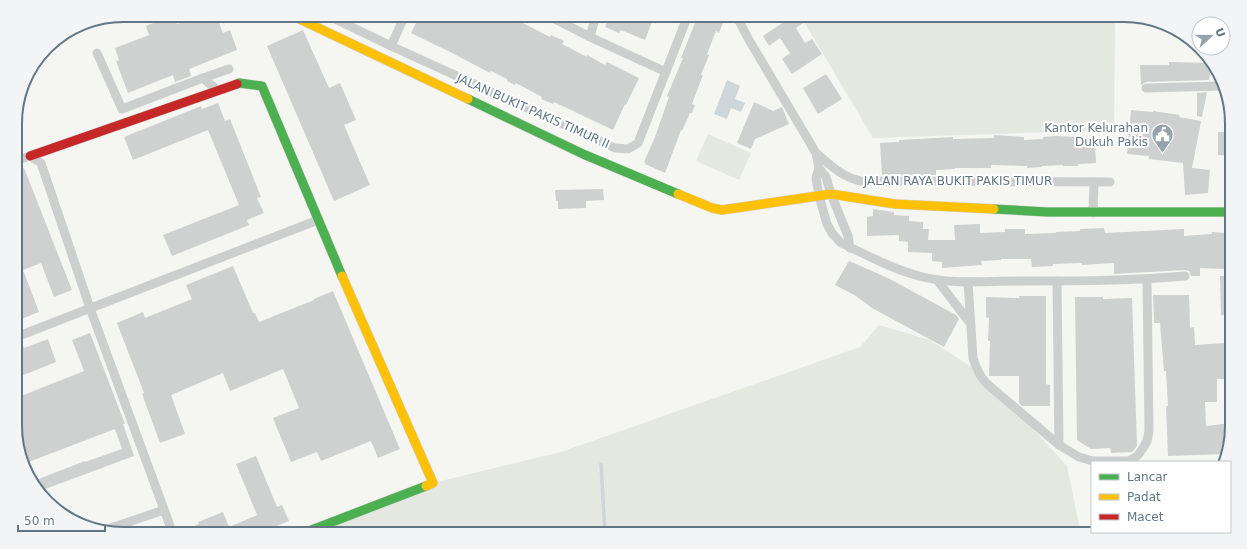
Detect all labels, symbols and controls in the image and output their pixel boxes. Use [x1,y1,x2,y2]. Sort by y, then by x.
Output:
north arrow [1191,16,1231,56]
text: U [1212,26,1228,39]
street label: JALAN BUKIT PAKIS TIMUR II [453,70,612,151]
place label: Kantor Kelurahan Dukuh Pakis [1044,121,1148,149]
public building icon: Kantor Kelurahan Dukuh Pakis [1150,122,1176,155]
street label: JALAN RAYA BUKIT PAKIS TIMUR [863,174,1052,188]
legend [1091,461,1231,533]
text: Lancar [1127,470,1168,484]
text: Padat [1127,490,1161,504]
scale bar [18,507,105,533]
text: Macet [1127,510,1164,524]
text: 50 m [24,514,55,528]

